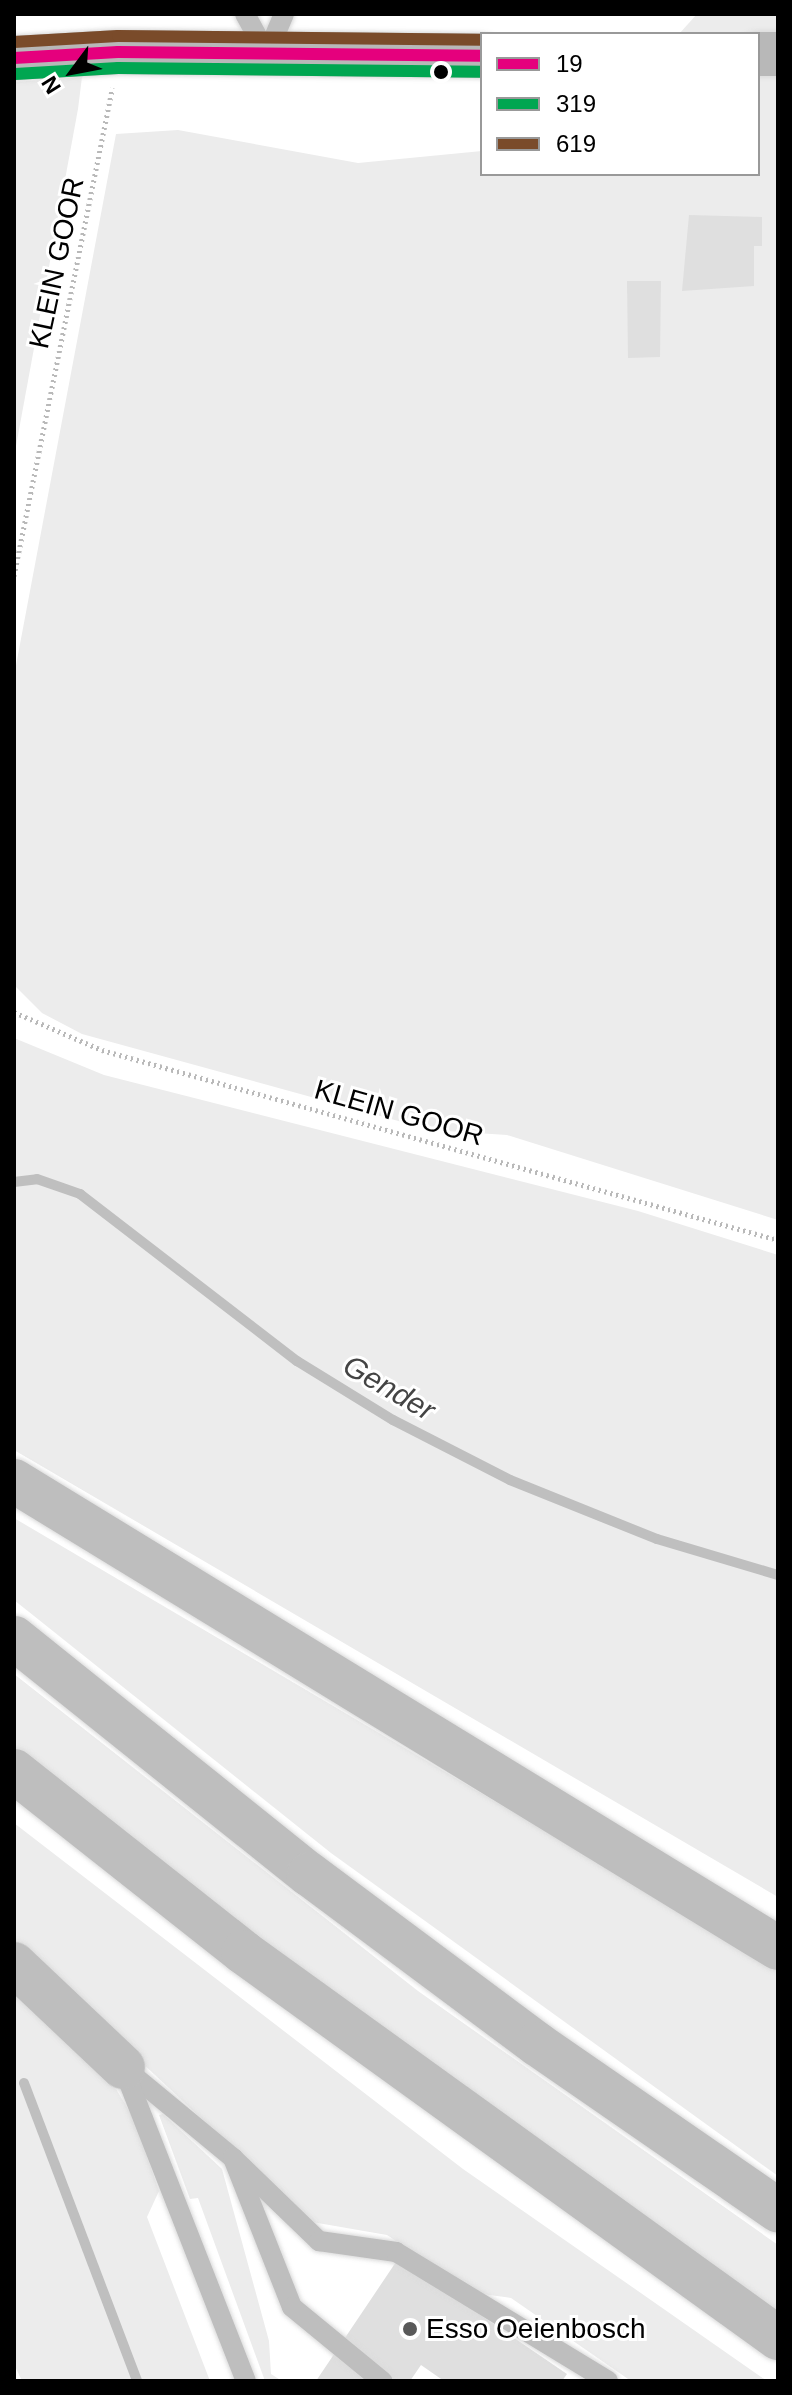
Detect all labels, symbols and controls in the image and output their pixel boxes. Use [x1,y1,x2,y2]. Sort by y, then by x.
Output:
north arrow [32,32,112,112]
legend [480,32,760,176]
text: 19 [556,50,583,77]
unlabelled marker [433,64,449,80]
text: N [36,72,66,98]
text: 319 [556,90,596,117]
text: 619 [556,130,596,157]
street label: KLEIN GOOR [22,174,92,352]
street label: KLEIN GOOR [311,1073,487,1153]
water label: Gender [337,1347,441,1429]
place label: Esso Oeienbosch [426,2312,645,2346]
marker: Esso Oeienbosch [401,2320,419,2338]

